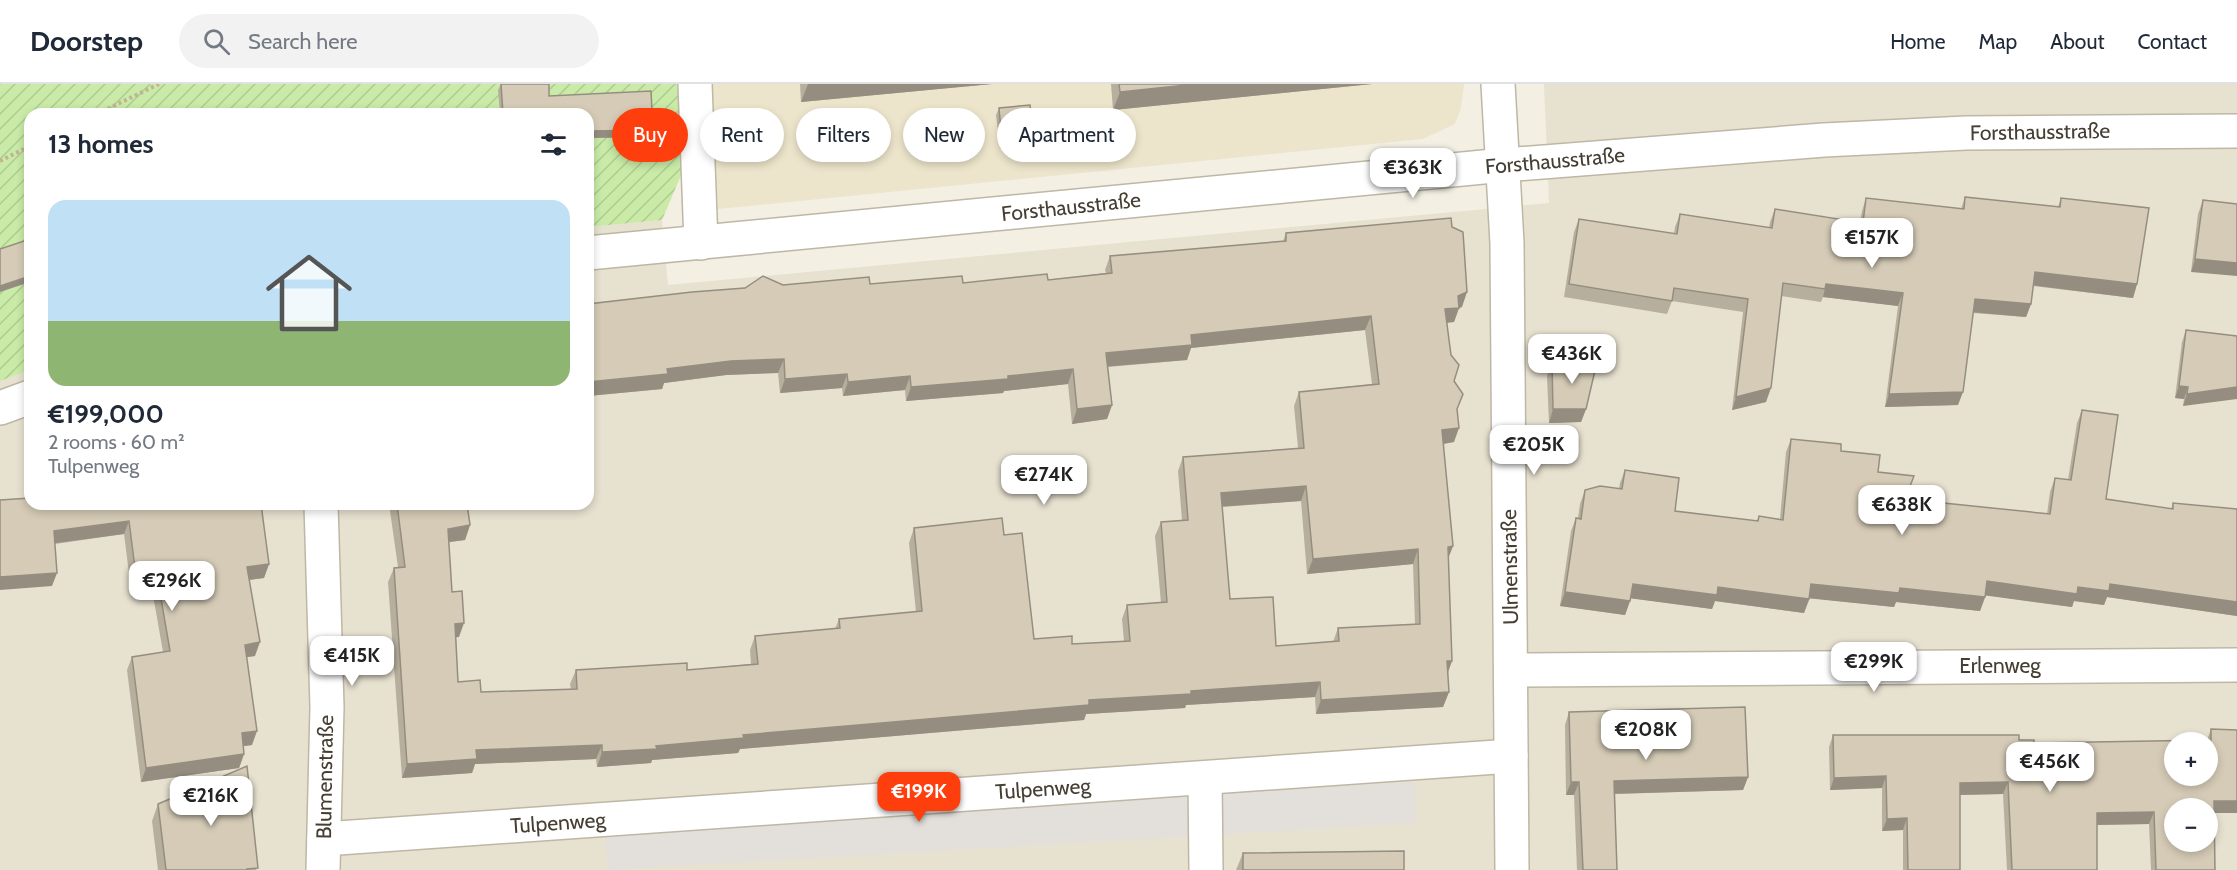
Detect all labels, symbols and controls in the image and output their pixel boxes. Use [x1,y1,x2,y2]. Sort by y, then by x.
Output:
search box [179,14,599,68]
text: Doorstep [30,24,143,58]
icon: search [200,25,233,58]
text: Search here [248,28,357,55]
text: Home [1890,29,1946,54]
text: Map [1979,29,2017,54]
text: About [2050,29,2104,54]
text: Contact [2137,29,2207,54]
chip: Buy [612,108,688,162]
chip: Rent [700,108,784,162]
chip: Filters [796,108,891,162]
chip: New [903,108,985,162]
chip: Apartment [997,108,1136,162]
street label: Forsthausstraße [1970,118,2111,145]
text: 13 homes [48,128,154,160]
icon: filters [537,128,570,161]
street label: Forsthausstraße [1484,142,1626,179]
pin: €363K [1371,148,1455,199]
text: €363K [1384,155,1442,179]
street label: Forsthausstraße [1000,187,1142,226]
pin: €157K [1830,218,1914,269]
text: €157K [1845,225,1899,249]
icon: home [255,239,363,347]
pin: €436K [1530,334,1614,385]
text: €436K [1542,341,1602,365]
text: €199,000 [48,398,164,430]
pin: €205K [1492,425,1576,476]
text: 2 rooms · 60 m² [48,430,185,454]
text: €205K [1504,432,1564,456]
text: Tulpenweg [48,454,139,478]
pin: €274K [1002,455,1086,506]
text: €274K [1015,462,1073,486]
pin: €638K [1860,485,1944,536]
text: €638K [1872,492,1932,516]
street label: Ulmenstraße [1496,509,1523,625]
pin: €296K [130,561,214,612]
text: €296K [143,568,201,592]
pin: €415K [310,636,394,687]
pin: €299K [1832,642,1916,693]
text: €415K [324,643,380,667]
text: €299K [1845,649,1903,673]
street label: Erlenweg [1959,653,2041,678]
pin: €208K [1604,710,1688,761]
street label: Blumenstraße [311,714,338,839]
text: €208K [1615,717,1677,741]
map controls [2164,732,2218,852]
button: + [2164,732,2218,786]
pin: €456K [2008,742,2092,793]
text: €456K [2020,749,2080,773]
pin: €199K [877,772,961,823]
street label: Tulpenweg [994,773,1092,804]
pin: €216K [169,776,253,827]
text: €199K [891,779,947,803]
text: €216K [184,783,238,807]
button: − [2164,798,2218,852]
street label: Tulpenweg [509,807,607,838]

